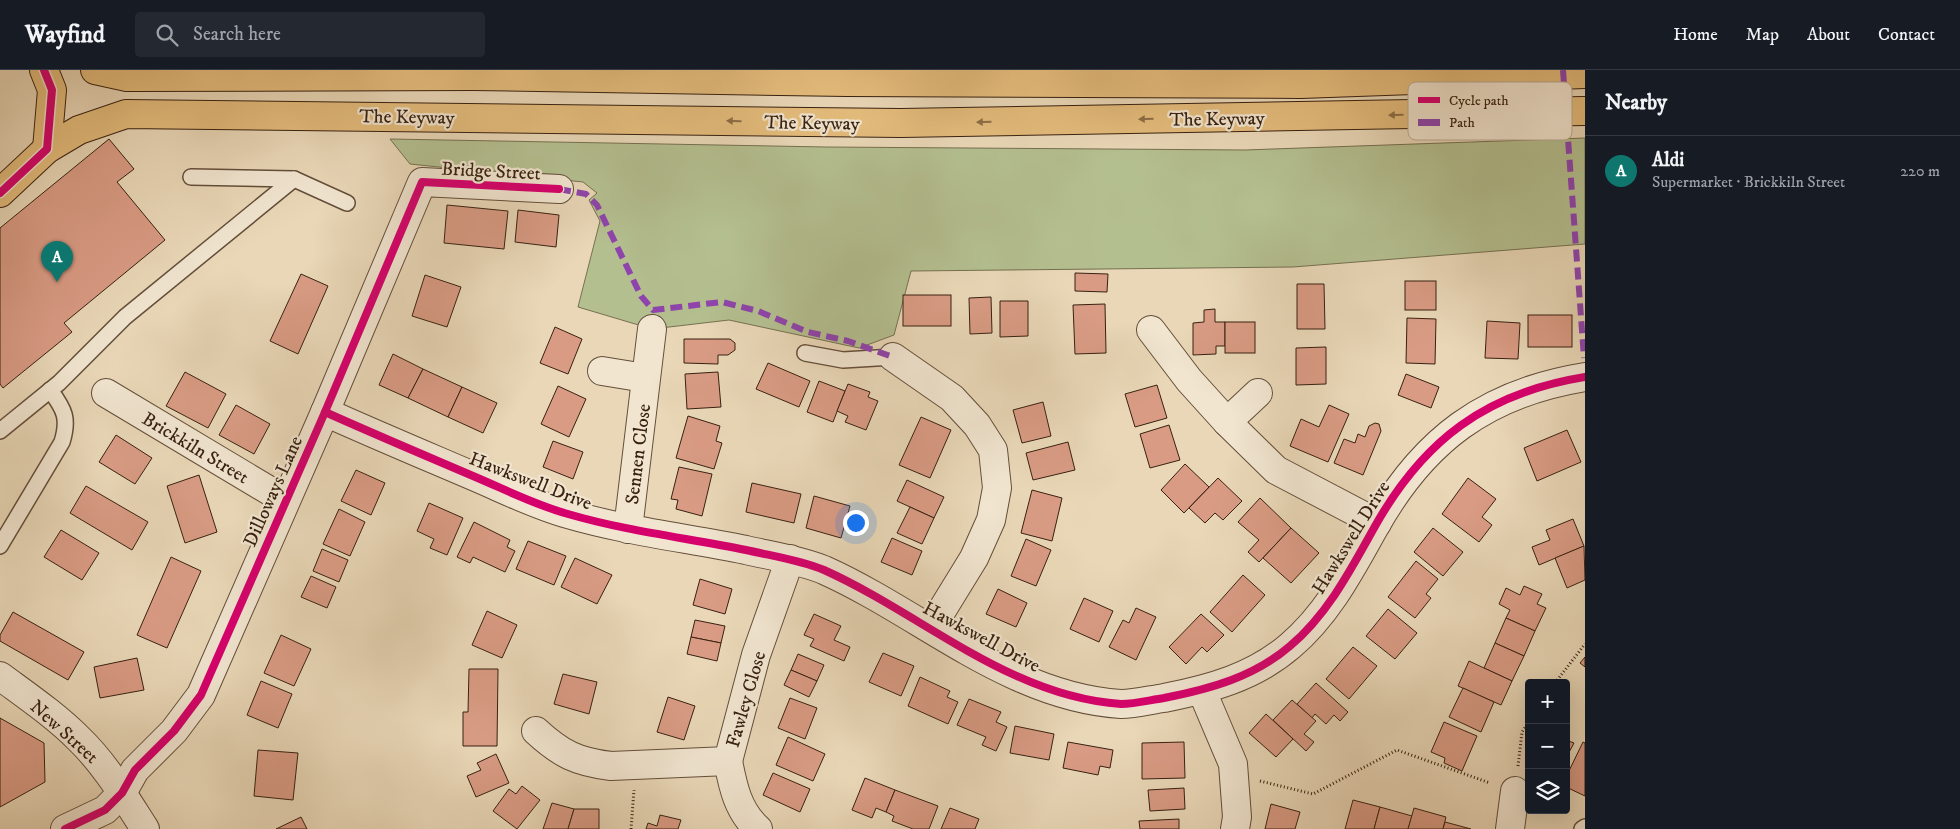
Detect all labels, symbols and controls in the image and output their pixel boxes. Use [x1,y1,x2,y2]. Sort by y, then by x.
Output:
search box [135,12,485,57]
text: Wayfind [25,20,105,50]
icon: search [153,21,181,49]
text: Search here [193,23,281,46]
text: Home [1673,24,1718,46]
text: Map [1746,24,1779,46]
text: About [1807,24,1850,46]
text: Contact [1878,24,1935,46]
legend [1408,82,1572,140]
text: Nearby [1605,90,1667,116]
text: Cycle path [1449,92,1509,110]
street label: The Keyway [359,105,456,130]
street label: The Keyway [1169,107,1266,132]
street label: The Keyway [764,111,861,136]
one-way arrow [1388,111,1404,119]
text: Path [1449,114,1476,132]
one-way arrow [1138,115,1154,123]
one-way arrow [726,117,742,125]
one-way arrow [976,118,992,126]
text: Aldi [1652,149,1684,172]
street label: Bridge Street [441,157,541,186]
text: A [1616,161,1626,181]
text: 220 m [1900,161,1940,181]
text: Supermarket · Brickkiln Street [1652,172,1845,192]
pin: A [41,241,73,282]
street label: Sennen Close [621,402,656,506]
street label: Brickkiln Street [138,407,253,489]
street label: Dilloways Lane [239,433,308,550]
street label: Hawkswell Drive [466,447,595,515]
street label: Hawkswell Drive [1307,477,1395,599]
your location [843,510,869,536]
street label: Hawkswell Drive [919,597,1044,678]
street label: Fawley Close [722,648,771,750]
map controls [1525,679,1570,814]
button: + [1525,679,1570,724]
street label: New Street [25,695,103,769]
button: − [1525,724,1570,769]
button: layers [1525,769,1570,814]

